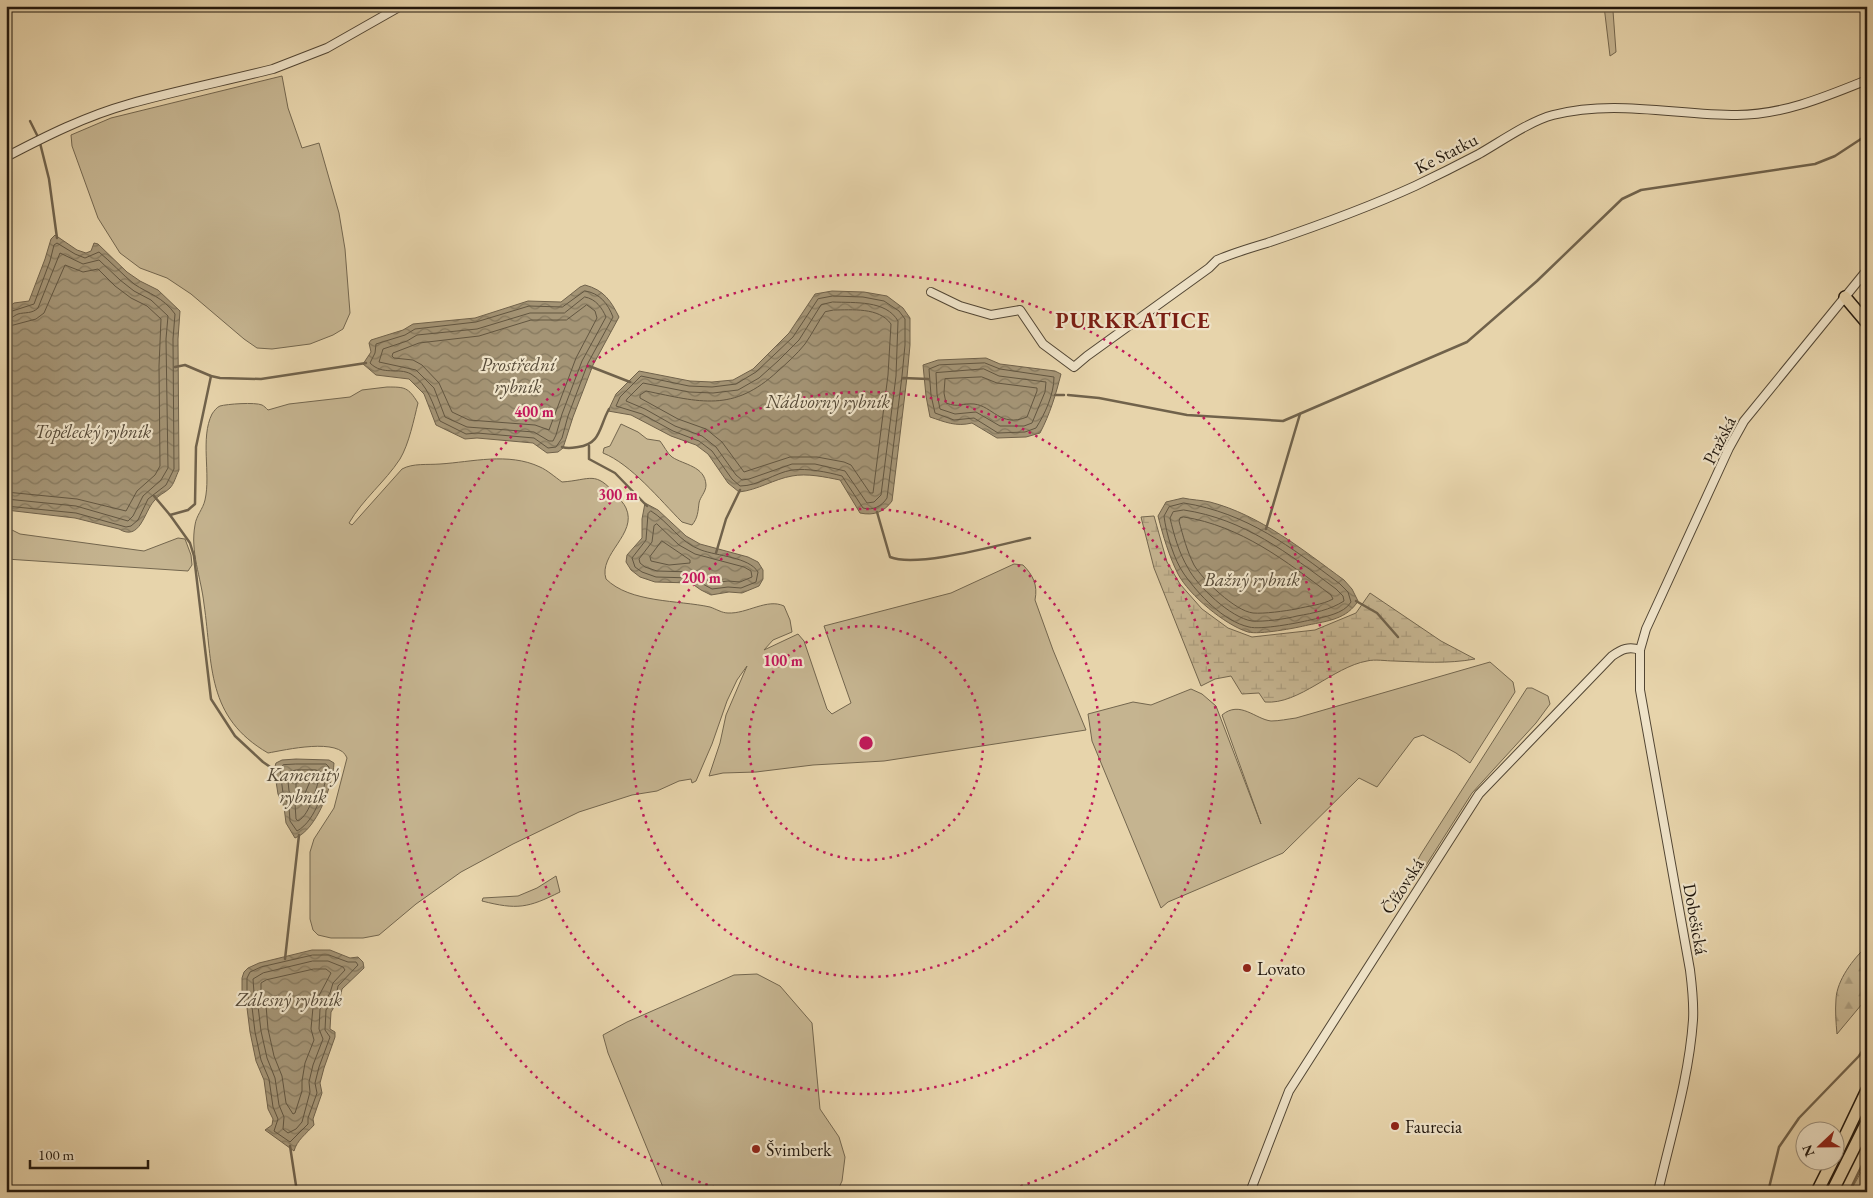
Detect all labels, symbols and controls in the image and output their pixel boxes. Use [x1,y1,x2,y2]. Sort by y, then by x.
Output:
street label: Ke Statku [1411,127,1482,179]
district label: PURKRATICE [1055,306,1211,335]
water label: Prostřední rybník [480,352,557,399]
water label: Nádvorný rybník [765,389,891,414]
text: 400 m [514,402,554,421]
street label: Pražská [1697,411,1741,468]
water label: Topělecký rybník [35,419,152,444]
text: 300 m [598,485,638,504]
water label: Bažný rybník [1203,567,1300,592]
text: 200 m [681,568,721,587]
text: 100 m [763,651,803,670]
centre of rings [857,734,875,752]
water label: Kamenitý rybník [266,762,340,809]
street label: Čížovská [1375,853,1429,918]
street label: Dobešická [1678,882,1714,957]
place label: Lovato [1257,957,1306,980]
marker: Lovato [1241,962,1253,974]
water label: Zálesný rybník [235,987,343,1012]
place label: Faurecia [1405,1115,1463,1138]
marker: Faurecia [1389,1120,1401,1132]
north arrow [1796,1120,1846,1170]
scale bar [30,1138,148,1170]
place label: Švimberk [766,1138,832,1161]
text: N [1797,1142,1818,1159]
marker: Švimberk [750,1143,762,1155]
text: 100 m [38,1145,75,1164]

